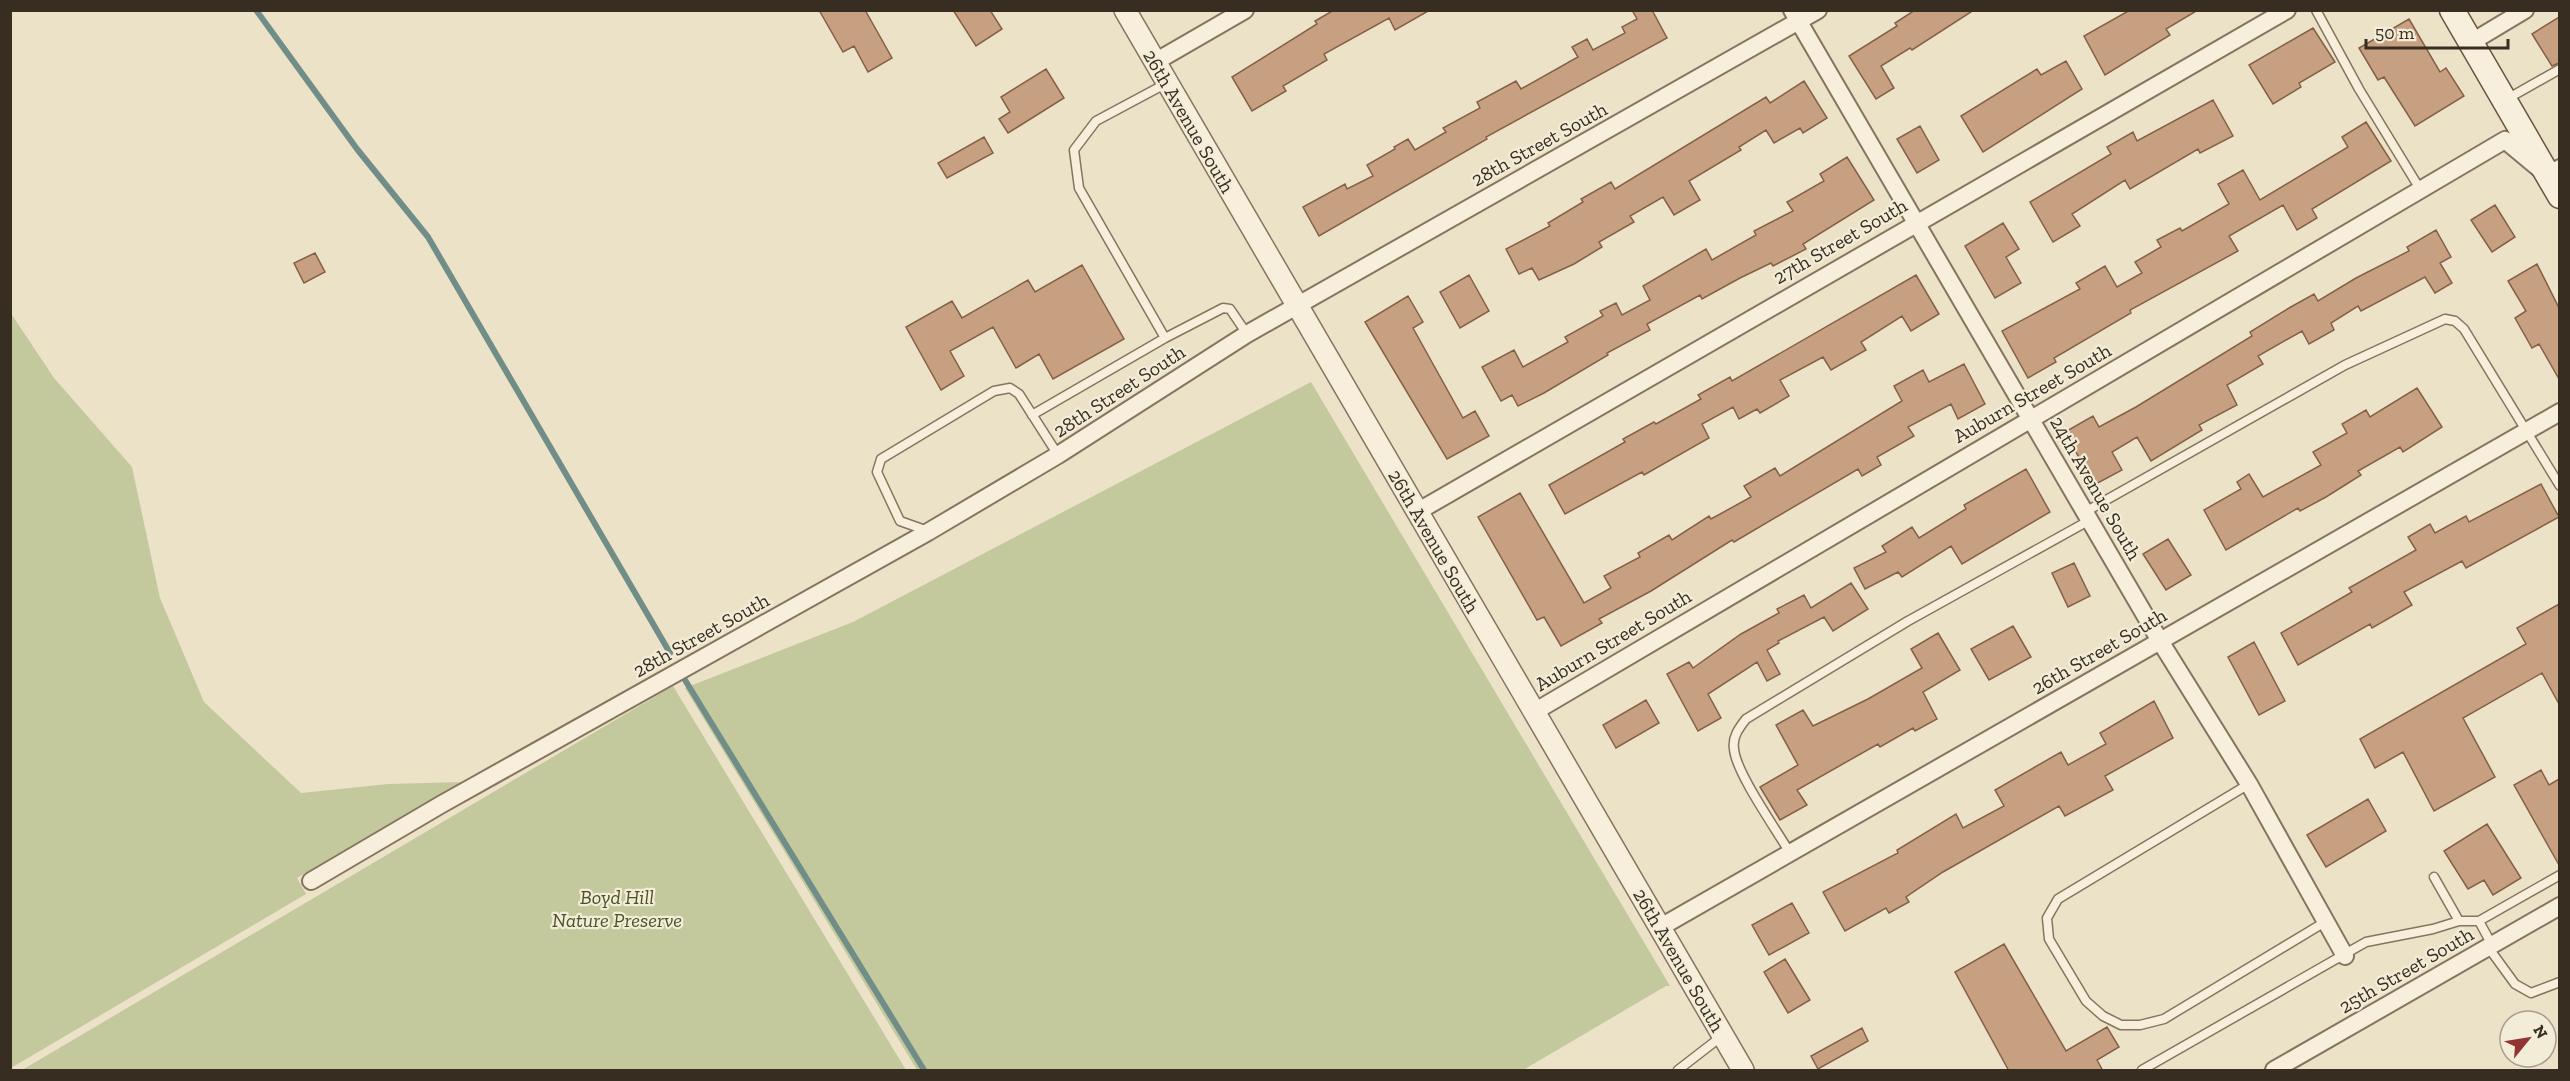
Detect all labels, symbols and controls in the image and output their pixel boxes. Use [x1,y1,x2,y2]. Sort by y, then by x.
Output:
scale bar [2366,12,2508,50]
text: 50 m [2375,22,2415,44]
street label: 26th Avenue South [1138,45,1240,198]
street label: 28th Street South [1467,96,1612,191]
street label: 27th Street South [1769,193,1912,289]
street label: Auburn Street South [1949,338,2116,448]
street label: 28th Street South [1049,339,1190,442]
street label: 24th Avenue South [2045,412,2147,565]
street label: 26th Avenue South [1383,465,1485,618]
street label: Auburn Street South [1530,583,1696,696]
street label: 28th Street South [629,587,774,682]
street label: 26th Street South [2027,602,2171,699]
street label: 26th Avenue South [1628,884,1730,1037]
park label: Boyd Hill Nature Preserve [552,885,682,932]
street label: 25th Street South [2334,921,2478,1018]
north arrow [2498,1009,2558,1069]
text: N [2529,1022,2552,1042]

